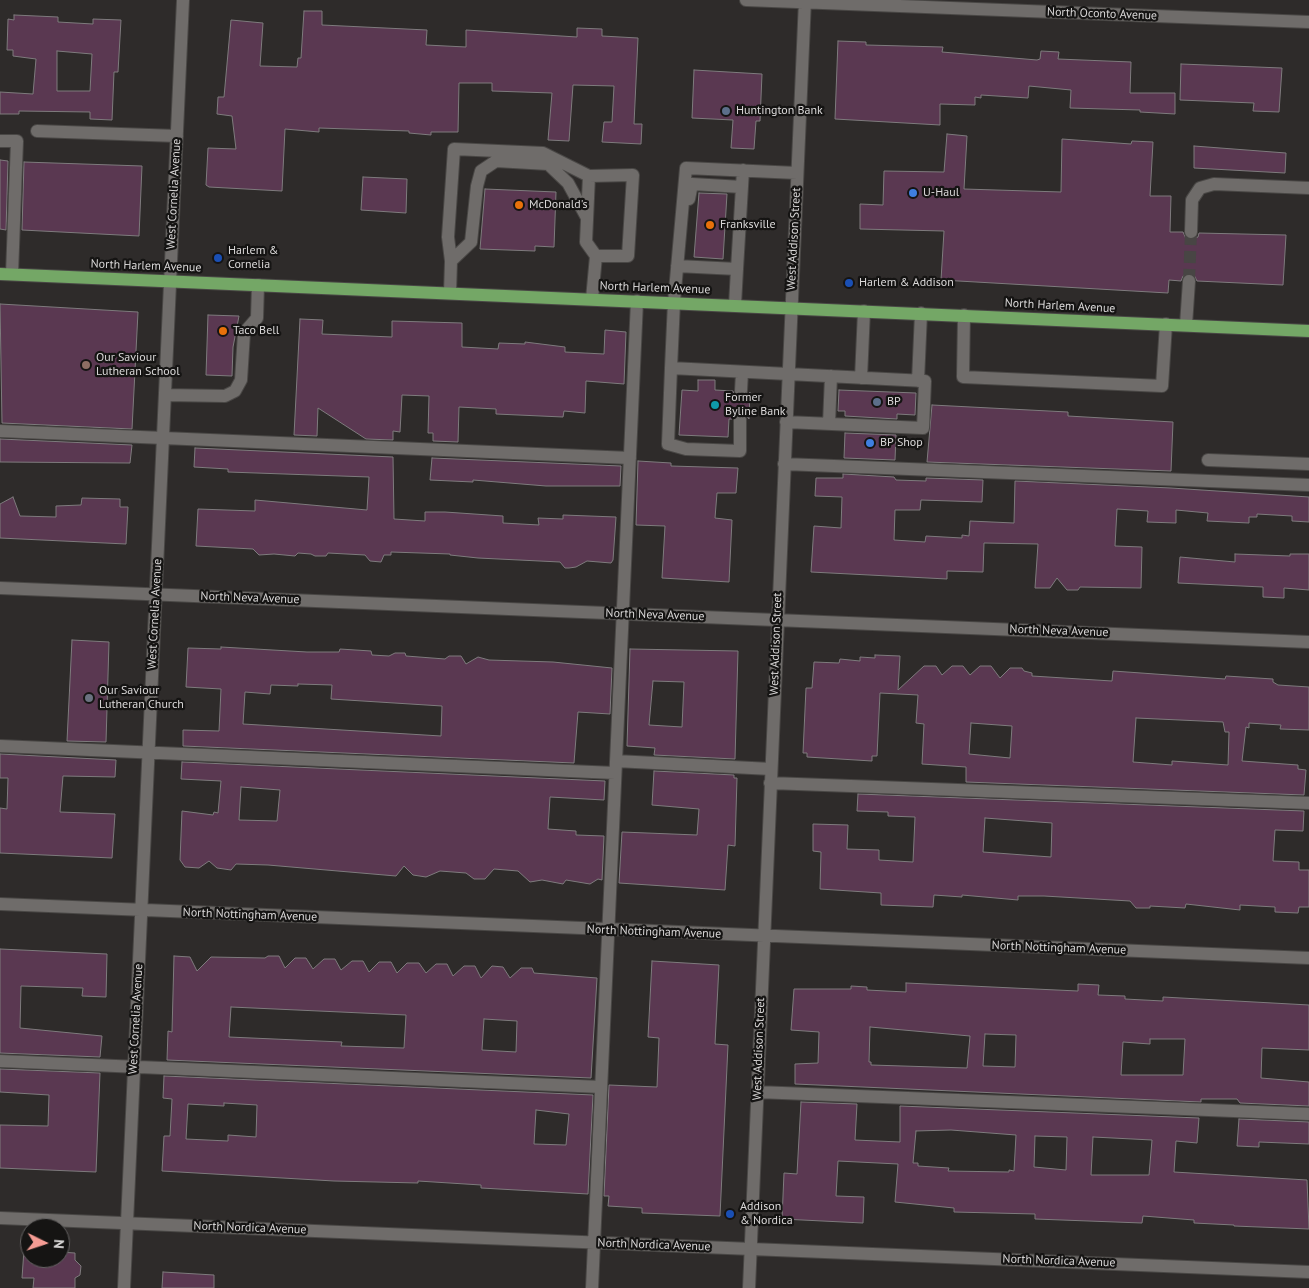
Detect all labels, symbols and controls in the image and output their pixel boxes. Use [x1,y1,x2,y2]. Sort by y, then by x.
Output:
street label: North Oconto Avenue [1047,5,1157,23]
place label: Huntington Bank [736,104,823,118]
marker: Huntington Bank [720,105,732,117]
street label: West Cornelia Avenue [164,138,184,250]
place label: U-Haul [923,186,959,200]
street label: West Addison Street [784,187,804,291]
marker: U-Haul [907,187,919,199]
place label: McDonald's [529,198,588,212]
marker: McDonald's [513,199,525,211]
place label: Franksville [720,218,776,232]
marker: Franksville [704,219,716,231]
place label: Harlem & Cornelia [228,244,278,272]
marker: Harlem & Cornelia [212,252,224,264]
street label: North Harlem Avenue [90,257,202,275]
place label: Harlem & Addison [859,276,954,290]
marker: Harlem & Addison [843,277,855,289]
street label: North Harlem Avenue [599,279,711,297]
street label: North Harlem Avenue [1004,296,1116,316]
place label: Taco Bell [233,324,279,338]
marker: Taco Bell [217,325,229,337]
place label: Our Saviour Lutheran School [96,351,180,379]
marker: Our Saviour Lutheran School [80,359,92,371]
place label: Former Byline Bank [725,391,785,419]
place label: BP [887,395,901,409]
marker: BP [871,396,883,408]
marker: Former Byline Bank [709,399,721,411]
place label: BP Shop [880,436,923,450]
marker: BP Shop [864,437,876,449]
street label: West Cornelia Avenue [145,558,165,670]
street label: North Neva Avenue [200,589,300,607]
street label: West Addison Street [767,592,785,696]
street label: North Neva Avenue [605,606,705,624]
street label: North Neva Avenue [1009,622,1109,640]
place label: Our Saviour Lutheran Church [99,684,184,712]
marker: Our Saviour Lutheran Church [83,692,95,704]
street label: North Nottingham Avenue [182,905,318,925]
street label: North Nottingham Avenue [586,922,722,942]
street label: North Nottingham Avenue [991,938,1127,958]
street label: West Cornelia Avenue [126,963,146,1075]
street label: West Addison Street [750,997,768,1101]
place label: Addison & Nordica [740,1200,793,1228]
marker: Addison & Nordica [724,1208,736,1220]
north arrow [20,1218,70,1268]
street label: North Nordica Avenue [193,1219,307,1237]
street label: North Nordica Avenue [597,1236,711,1254]
text: N [50,1239,68,1249]
street label: North Nordica Avenue [1002,1252,1116,1270]

